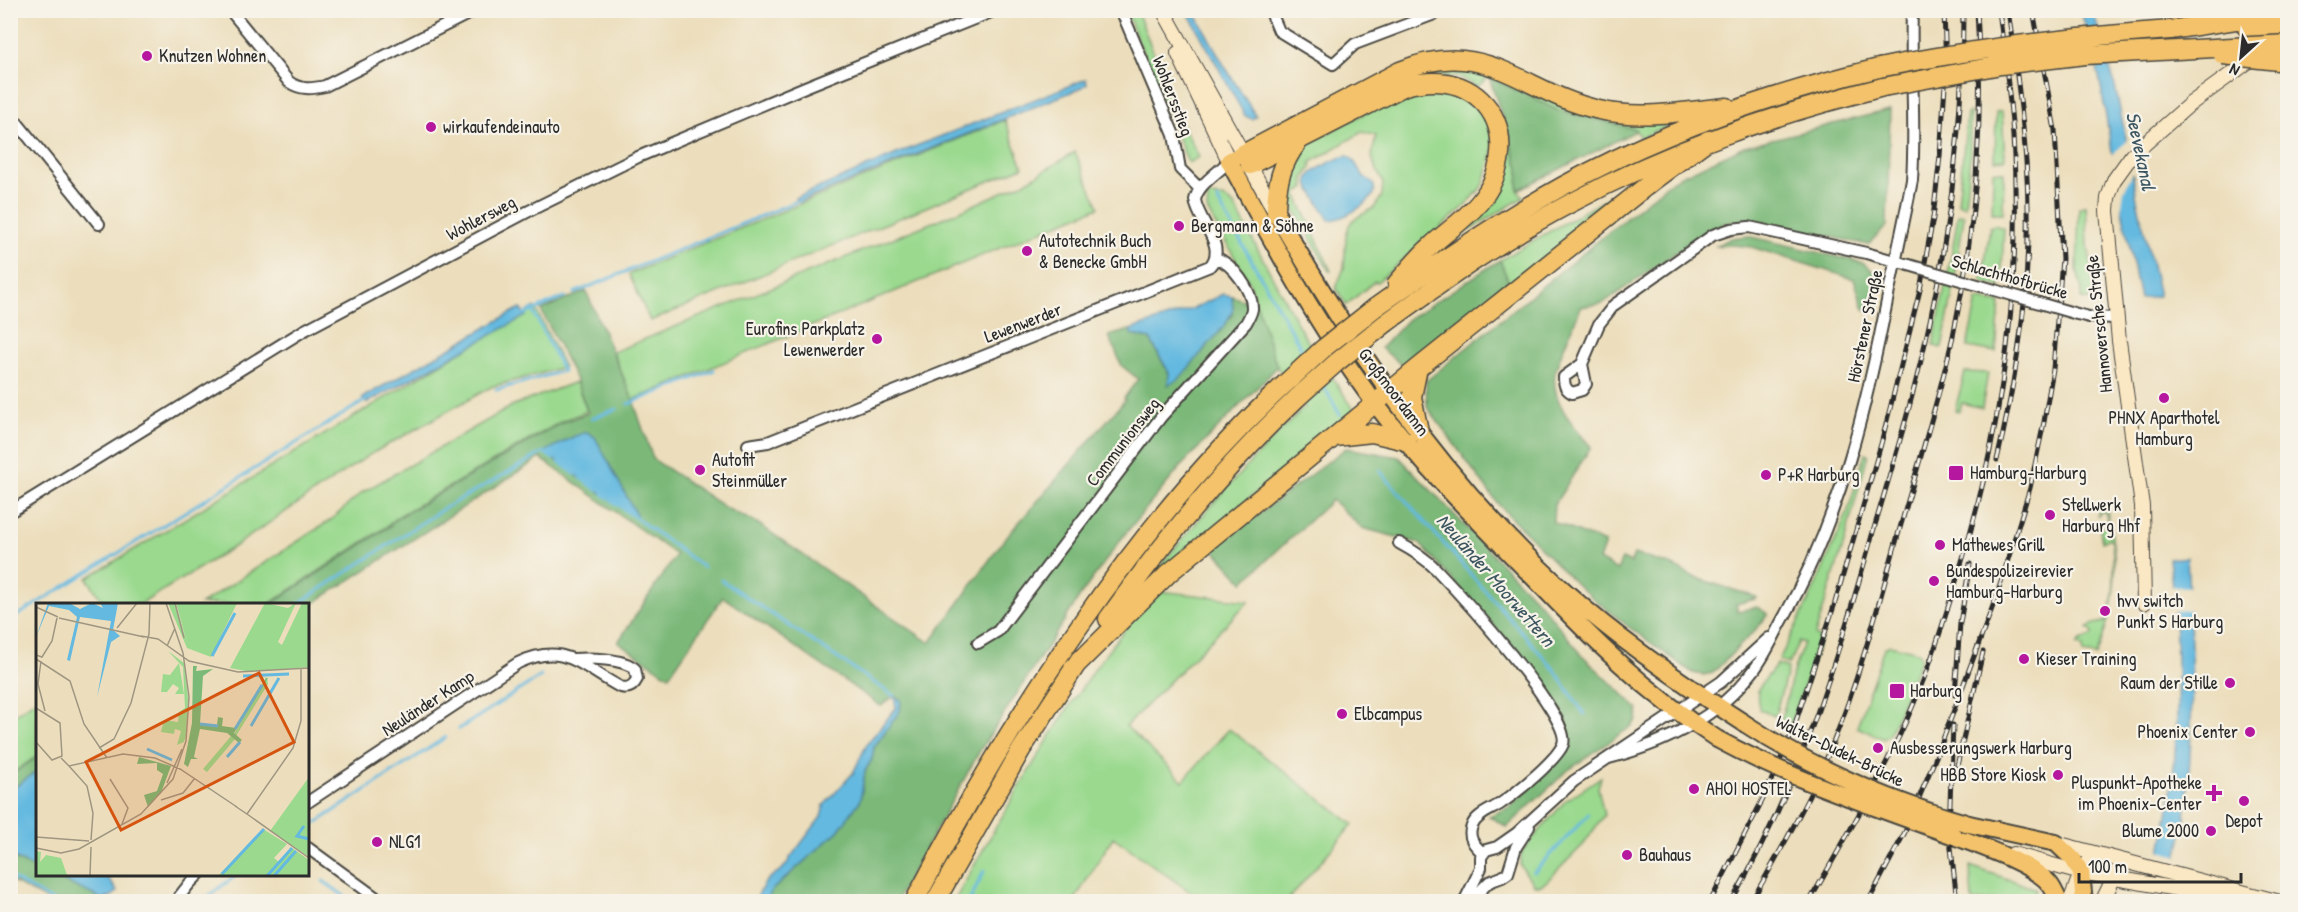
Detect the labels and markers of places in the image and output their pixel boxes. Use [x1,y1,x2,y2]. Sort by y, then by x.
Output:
place label: Knutzen Wohnen [159,43,266,68]
marker: Knutzen Wohnen [140,49,154,63]
place label: wirkaufendeinauto [443,114,560,139]
marker: wirkaufendeinauto [424,120,438,134]
place label: Bergmann & Söhne [1191,213,1314,238]
marker: Bergmann & Söhne [1172,219,1186,233]
place label: Autotechnik Buch & Benecke GmbH [1039,228,1151,274]
marker: Autotechnik Buch & Benecke GmbH [1020,244,1034,258]
place label: Eurofins Parkplatz Lewenwerder [746,316,865,362]
marker: Eurofins Parkplatz Lewenwerder [870,332,884,346]
marker: PHNX Aparthotel Hamburg [2157,391,2171,405]
place label: PHNX Aparthotel Hamburg [2108,405,2220,451]
place label: Autofit Steinmüller [712,447,787,493]
place label: Hamburg-Harburg [1970,460,2087,485]
place label: P+R Harburg [1778,462,1860,487]
marker: Autofit Steinmüller [693,463,707,477]
marker: Hamburg-Harburg [1947,464,1965,482]
marker: P+R Harburg [1759,468,1773,482]
place label: Stellwerk Harburg Hhf [2062,492,2141,538]
marker: Stellwerk Harburg Hhf [2043,508,2057,522]
place label: Mathewes Grill [1952,532,2045,557]
marker: Mathewes Grill [1933,538,1947,552]
place label: Bundespolizeirevier Hamburg-Harburg [1946,558,2074,604]
marker: Bundespolizeirevier Hamburg-Harburg [1927,574,1941,588]
place label: hvv switch Punkt S Harburg [2117,588,2223,634]
marker: hvv switch Punkt S Harburg [2098,604,2112,618]
place label: Kieser Training [2036,646,2137,671]
marker: Kieser Training [2017,652,2031,666]
place label: Raum der Stille [2121,670,2218,695]
marker: Raum der Stille [2223,676,2237,690]
place label: Harburg [1910,678,1962,703]
marker: Harburg [1888,682,1906,700]
place label: Elbcampus [1354,701,1422,726]
marker: Elbcampus [1335,707,1349,721]
place label: Phoenix Center [2138,719,2238,744]
marker: Phoenix Center [2243,725,2257,739]
place label: Ausbesserungswerk Harburg [1890,735,2072,760]
marker: Ausbesserungswerk Harburg [1871,741,1885,755]
place label: HBB Store Kiosk [1940,762,2047,787]
marker: HBB Store Kiosk [2051,768,2065,782]
place label: Pluspunkt-Apotheke im Phoenix-Center [2071,770,2202,816]
place label: AHOI HOSTEL [1706,776,1792,801]
marker: AHOI HOSTEL [1687,782,1701,796]
marker: Pluspunkt-Apotheke im Phoenix-Center [2207,786,2221,800]
marker: Depot [2237,794,2251,808]
place label: Depot [2226,808,2263,833]
place label: Blume 2000 [2122,818,2199,843]
marker: Blume 2000 [2204,824,2218,838]
place label: NLG1 [389,829,420,854]
marker: NLG1 [370,835,384,849]
place label: Bauhaus [1639,842,1691,867]
marker: Bauhaus [1620,848,1634,862]

